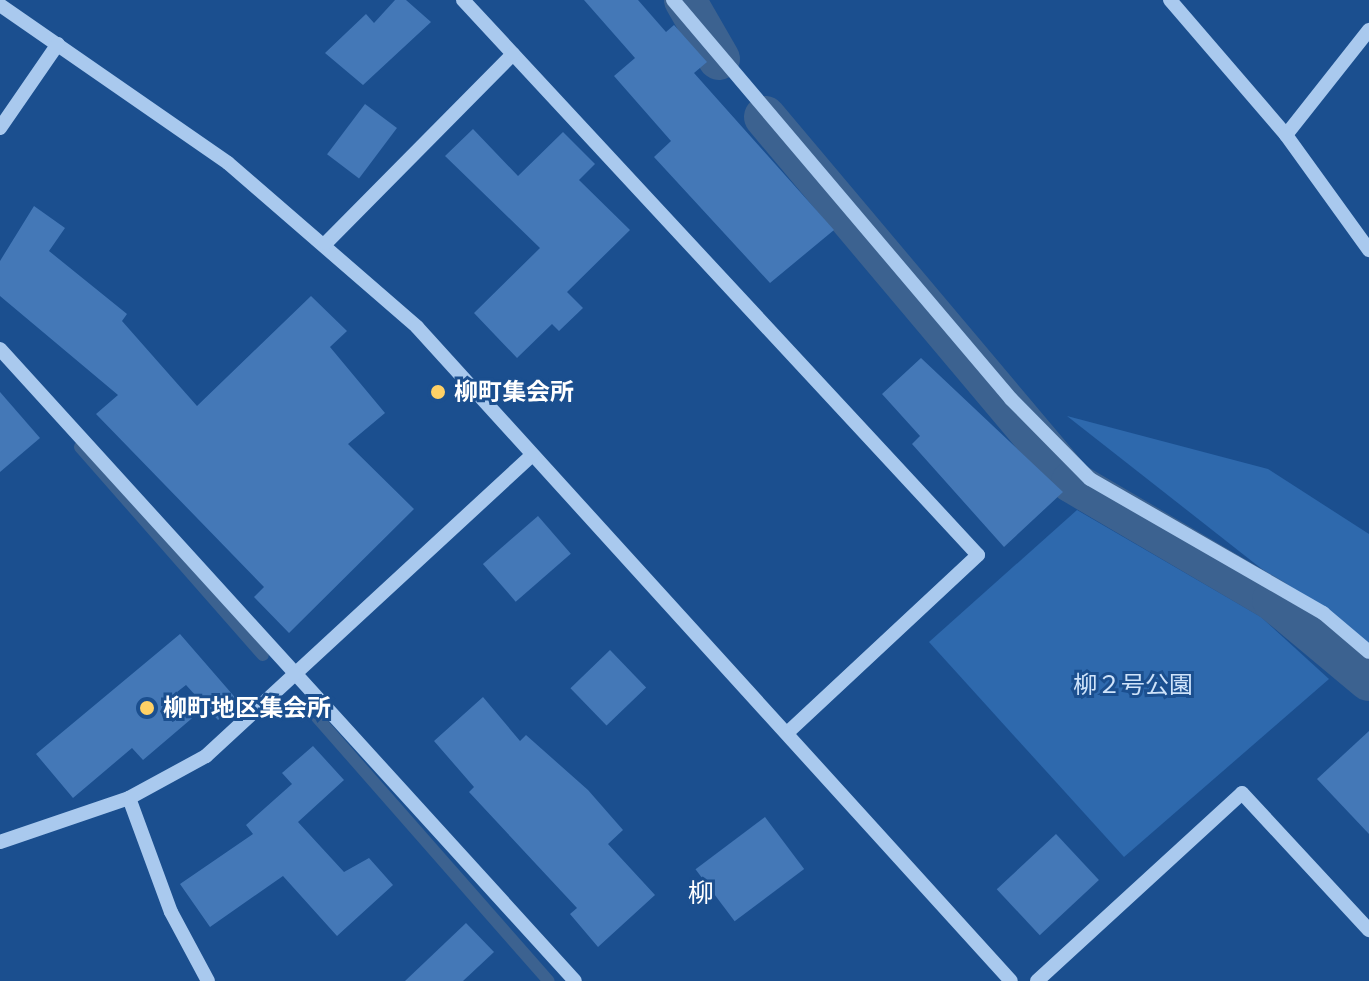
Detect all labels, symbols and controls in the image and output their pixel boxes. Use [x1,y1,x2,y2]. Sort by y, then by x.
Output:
place label: 柳町集会所 [454,378,574,406]
marker: 柳町集会所 [429,383,447,401]
park label: 柳２号公園 [1073,671,1193,699]
place label: 柳町地区集会所 [163,694,331,722]
marker: 柳町地区集会所 [138,699,156,717]
district label: 柳 [688,877,714,909]

